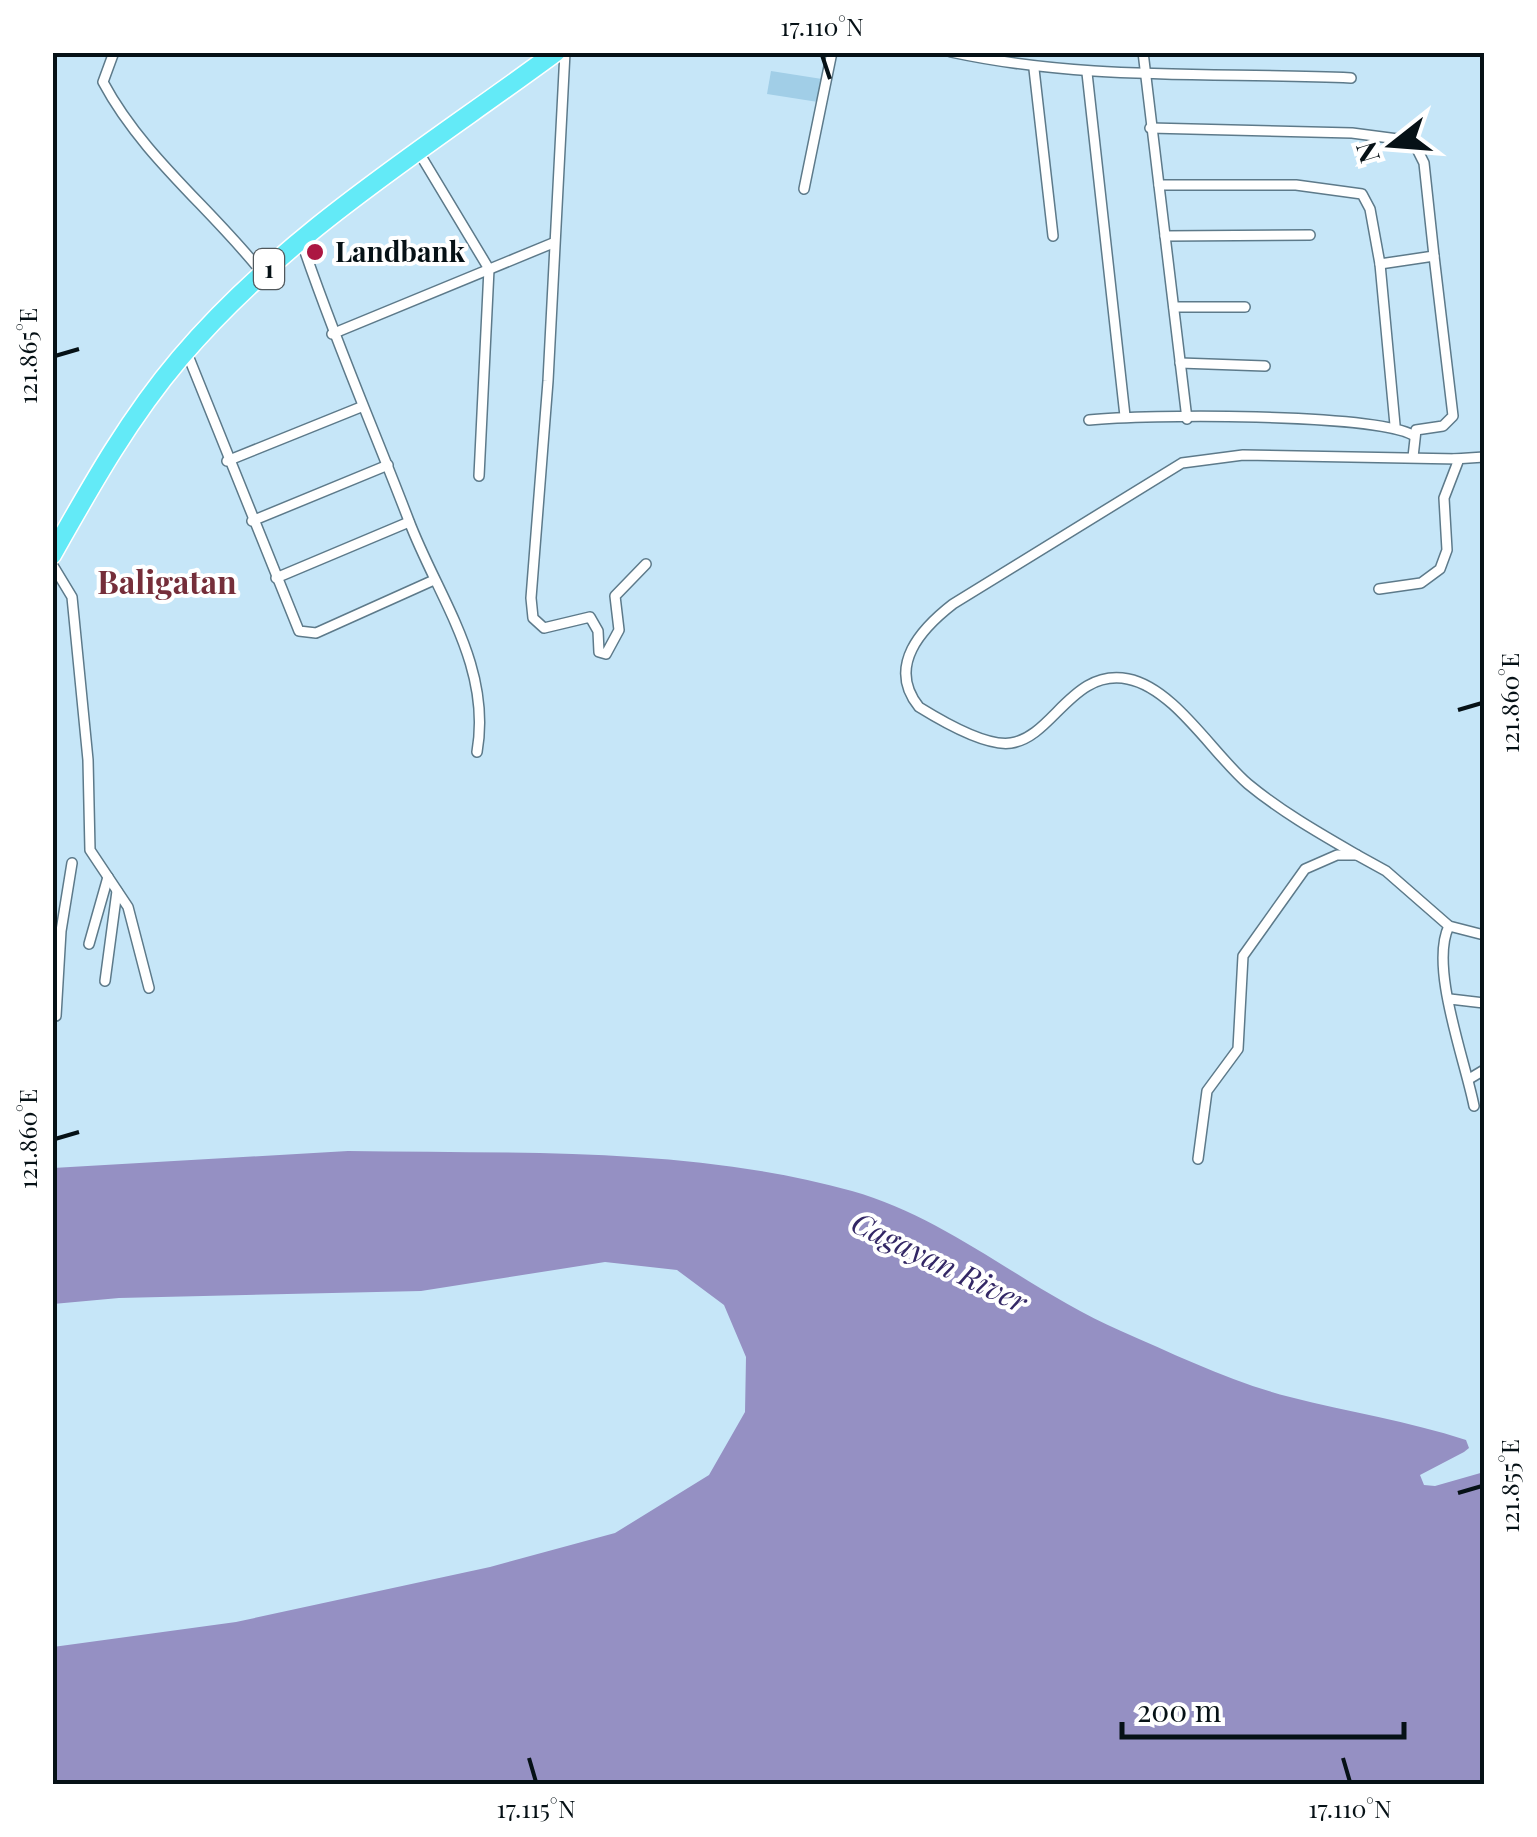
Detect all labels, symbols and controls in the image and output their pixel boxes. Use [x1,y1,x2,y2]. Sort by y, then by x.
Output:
text: 17.110°N [780,9,864,42]
north arrow [1342,95,1442,195]
text: N [1346,138,1387,168]
place label: Landbank [335,232,466,269]
marker: Landbank [304,241,326,263]
road number: 1 [254,249,284,289]
text: 121.865°E [10,308,43,404]
district label: Baligatan [97,559,237,602]
text: 121.860°E [1492,653,1525,753]
text: 121.860°E [10,1089,43,1189]
water label: Cagayan River [845,1201,1035,1322]
text: 121.855°E [1492,1439,1525,1533]
scale bar [1122,1677,1404,1739]
text: 200 m [1137,1690,1222,1730]
text: 17.115°N [496,1791,576,1824]
text: 17.110°N [1308,1791,1392,1824]

